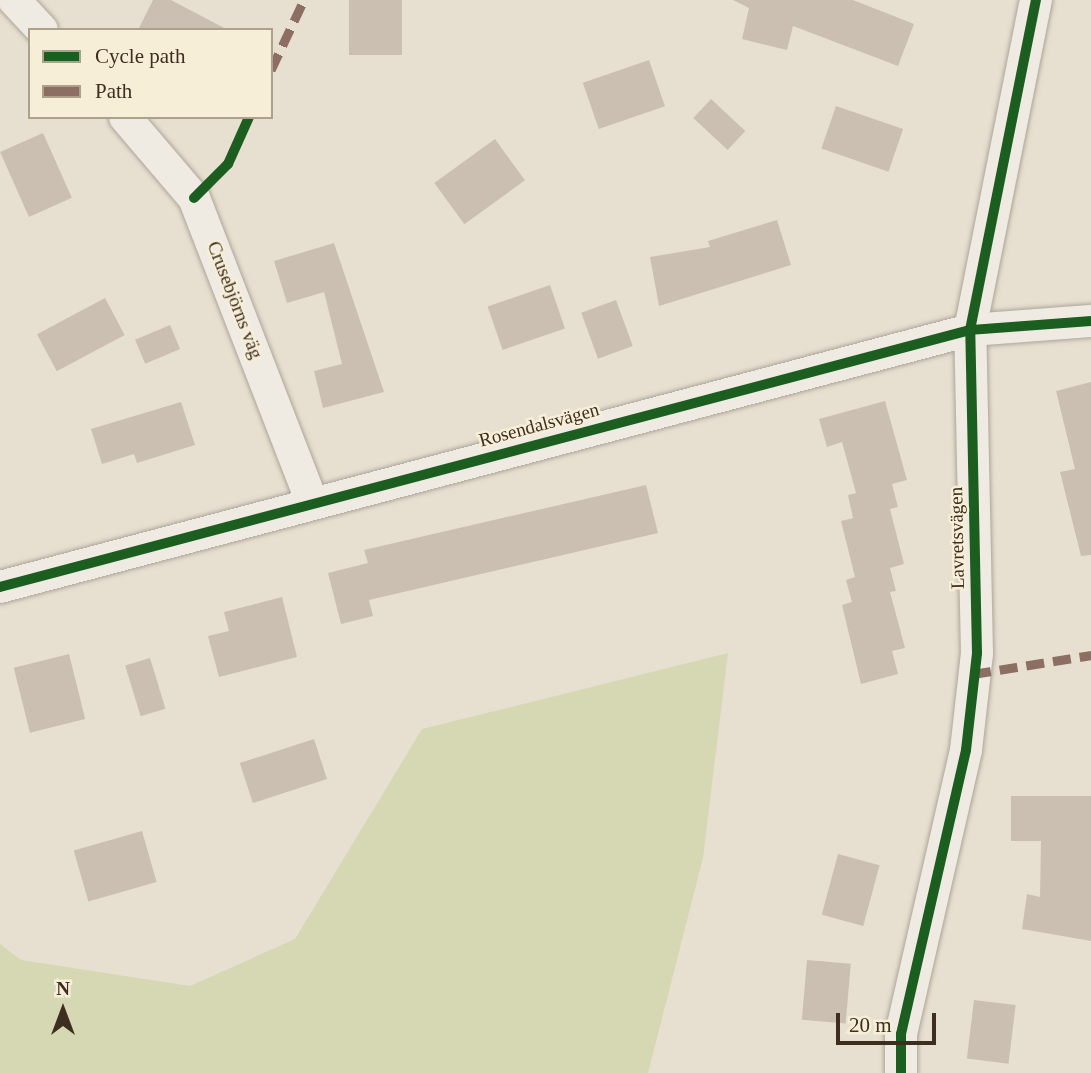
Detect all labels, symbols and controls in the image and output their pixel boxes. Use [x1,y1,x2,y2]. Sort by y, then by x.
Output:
legend [28,28,273,119]
text: Cycle path [95,44,185,68]
text: Path [95,79,132,103]
street label: Crusebjörns väg [202,238,268,362]
street label: Rosendalsvägen [476,398,602,452]
street label: Lavretsvägen [945,487,969,589]
north arrow [28,975,98,1045]
text: N [56,978,70,999]
scale bar [839,1000,939,1044]
text: 20 m [849,1013,892,1037]

